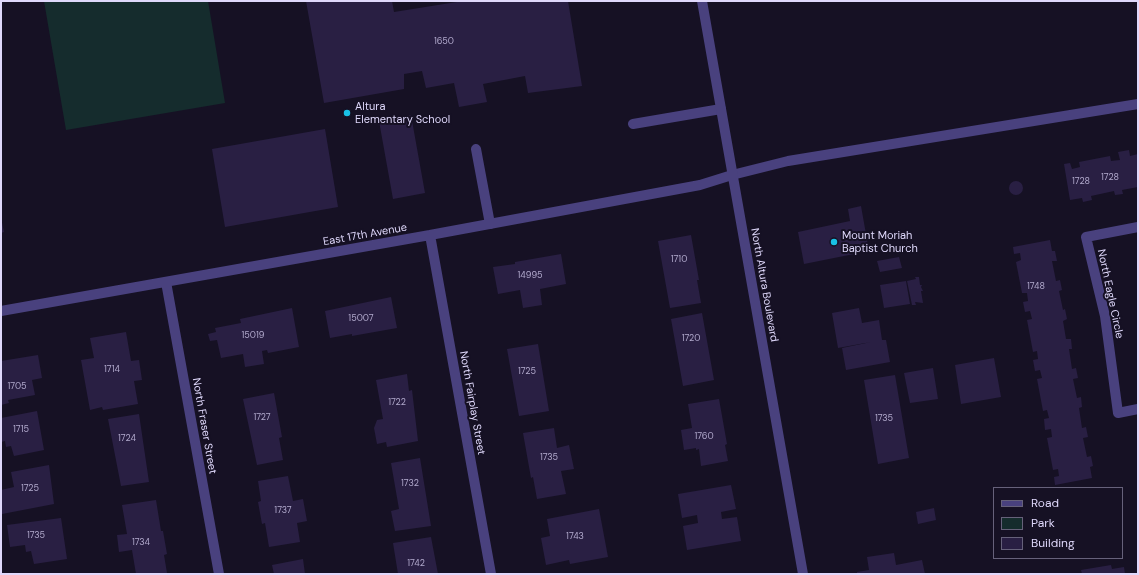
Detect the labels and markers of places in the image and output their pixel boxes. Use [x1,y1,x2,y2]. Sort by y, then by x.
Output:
place label: Altura Elementary School [355,100,450,126]
marker: Altura Elementary School [342,108,352,118]
place label: Mount Moriah Baptist Church [842,229,918,255]
marker: Mount Moriah Baptist Church [829,237,839,247]

